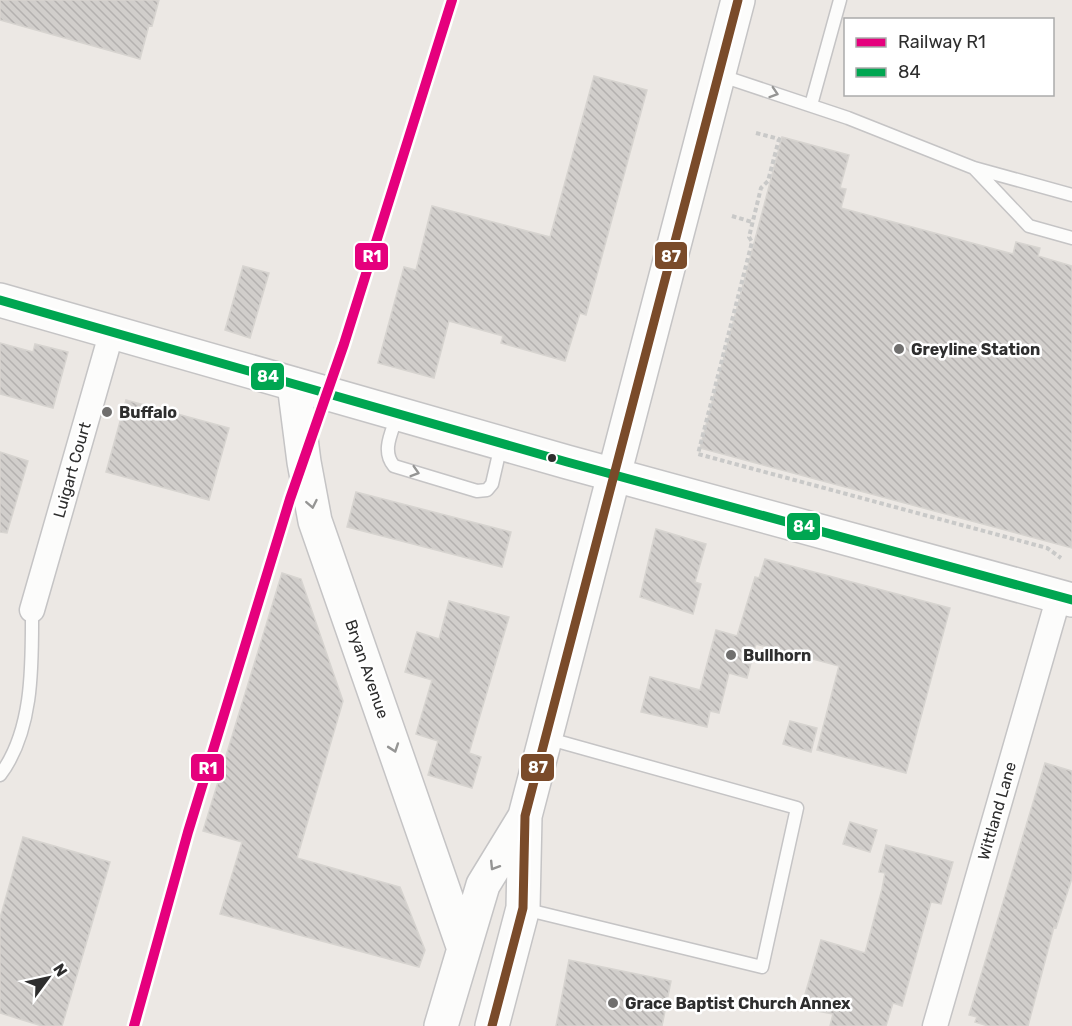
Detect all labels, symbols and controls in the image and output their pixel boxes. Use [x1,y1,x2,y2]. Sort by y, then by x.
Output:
legend [844,18,1054,96]
text: Railway R1 [898,31,986,53]
text: 84 [898,61,921,83]
one-way arrow [768,86,779,98]
line badge: 87 [654,241,688,270]
line badge: R1 [354,242,389,271]
text: R1 [362,247,382,266]
text: 87 [661,247,681,266]
place label: Greyline Station [911,340,1040,359]
marker: Greyline Station [892,342,906,356]
line badge: 84 [250,362,285,391]
text: 84 [257,367,279,386]
place label: Buffalo [119,403,177,422]
marker: Buffalo [100,405,114,419]
street label: Luigart Court [49,420,95,520]
unlabelled marker [546,452,558,464]
one-way arrow [409,465,420,477]
one-way arrow [305,499,318,509]
line badge: 84 [786,512,821,541]
text: 84 [793,517,815,536]
street label: Bryan Avenue [341,617,393,721]
place label: Bullhorn [743,646,811,665]
marker: Bullhorn [724,648,738,662]
one-way arrow [387,742,400,753]
line badge: R1 [190,753,225,782]
line badge: 87 [520,753,555,782]
text: 87 [528,758,548,777]
text: R1 [198,759,218,778]
street label: Wittland Lane [974,760,1020,862]
one-way arrow [490,860,502,870]
north arrow [18,948,78,1008]
text: N [49,960,71,980]
place label: Grace Baptist Church Annex [625,994,851,1013]
marker: Grace Baptist Church Annex [606,996,620,1010]

